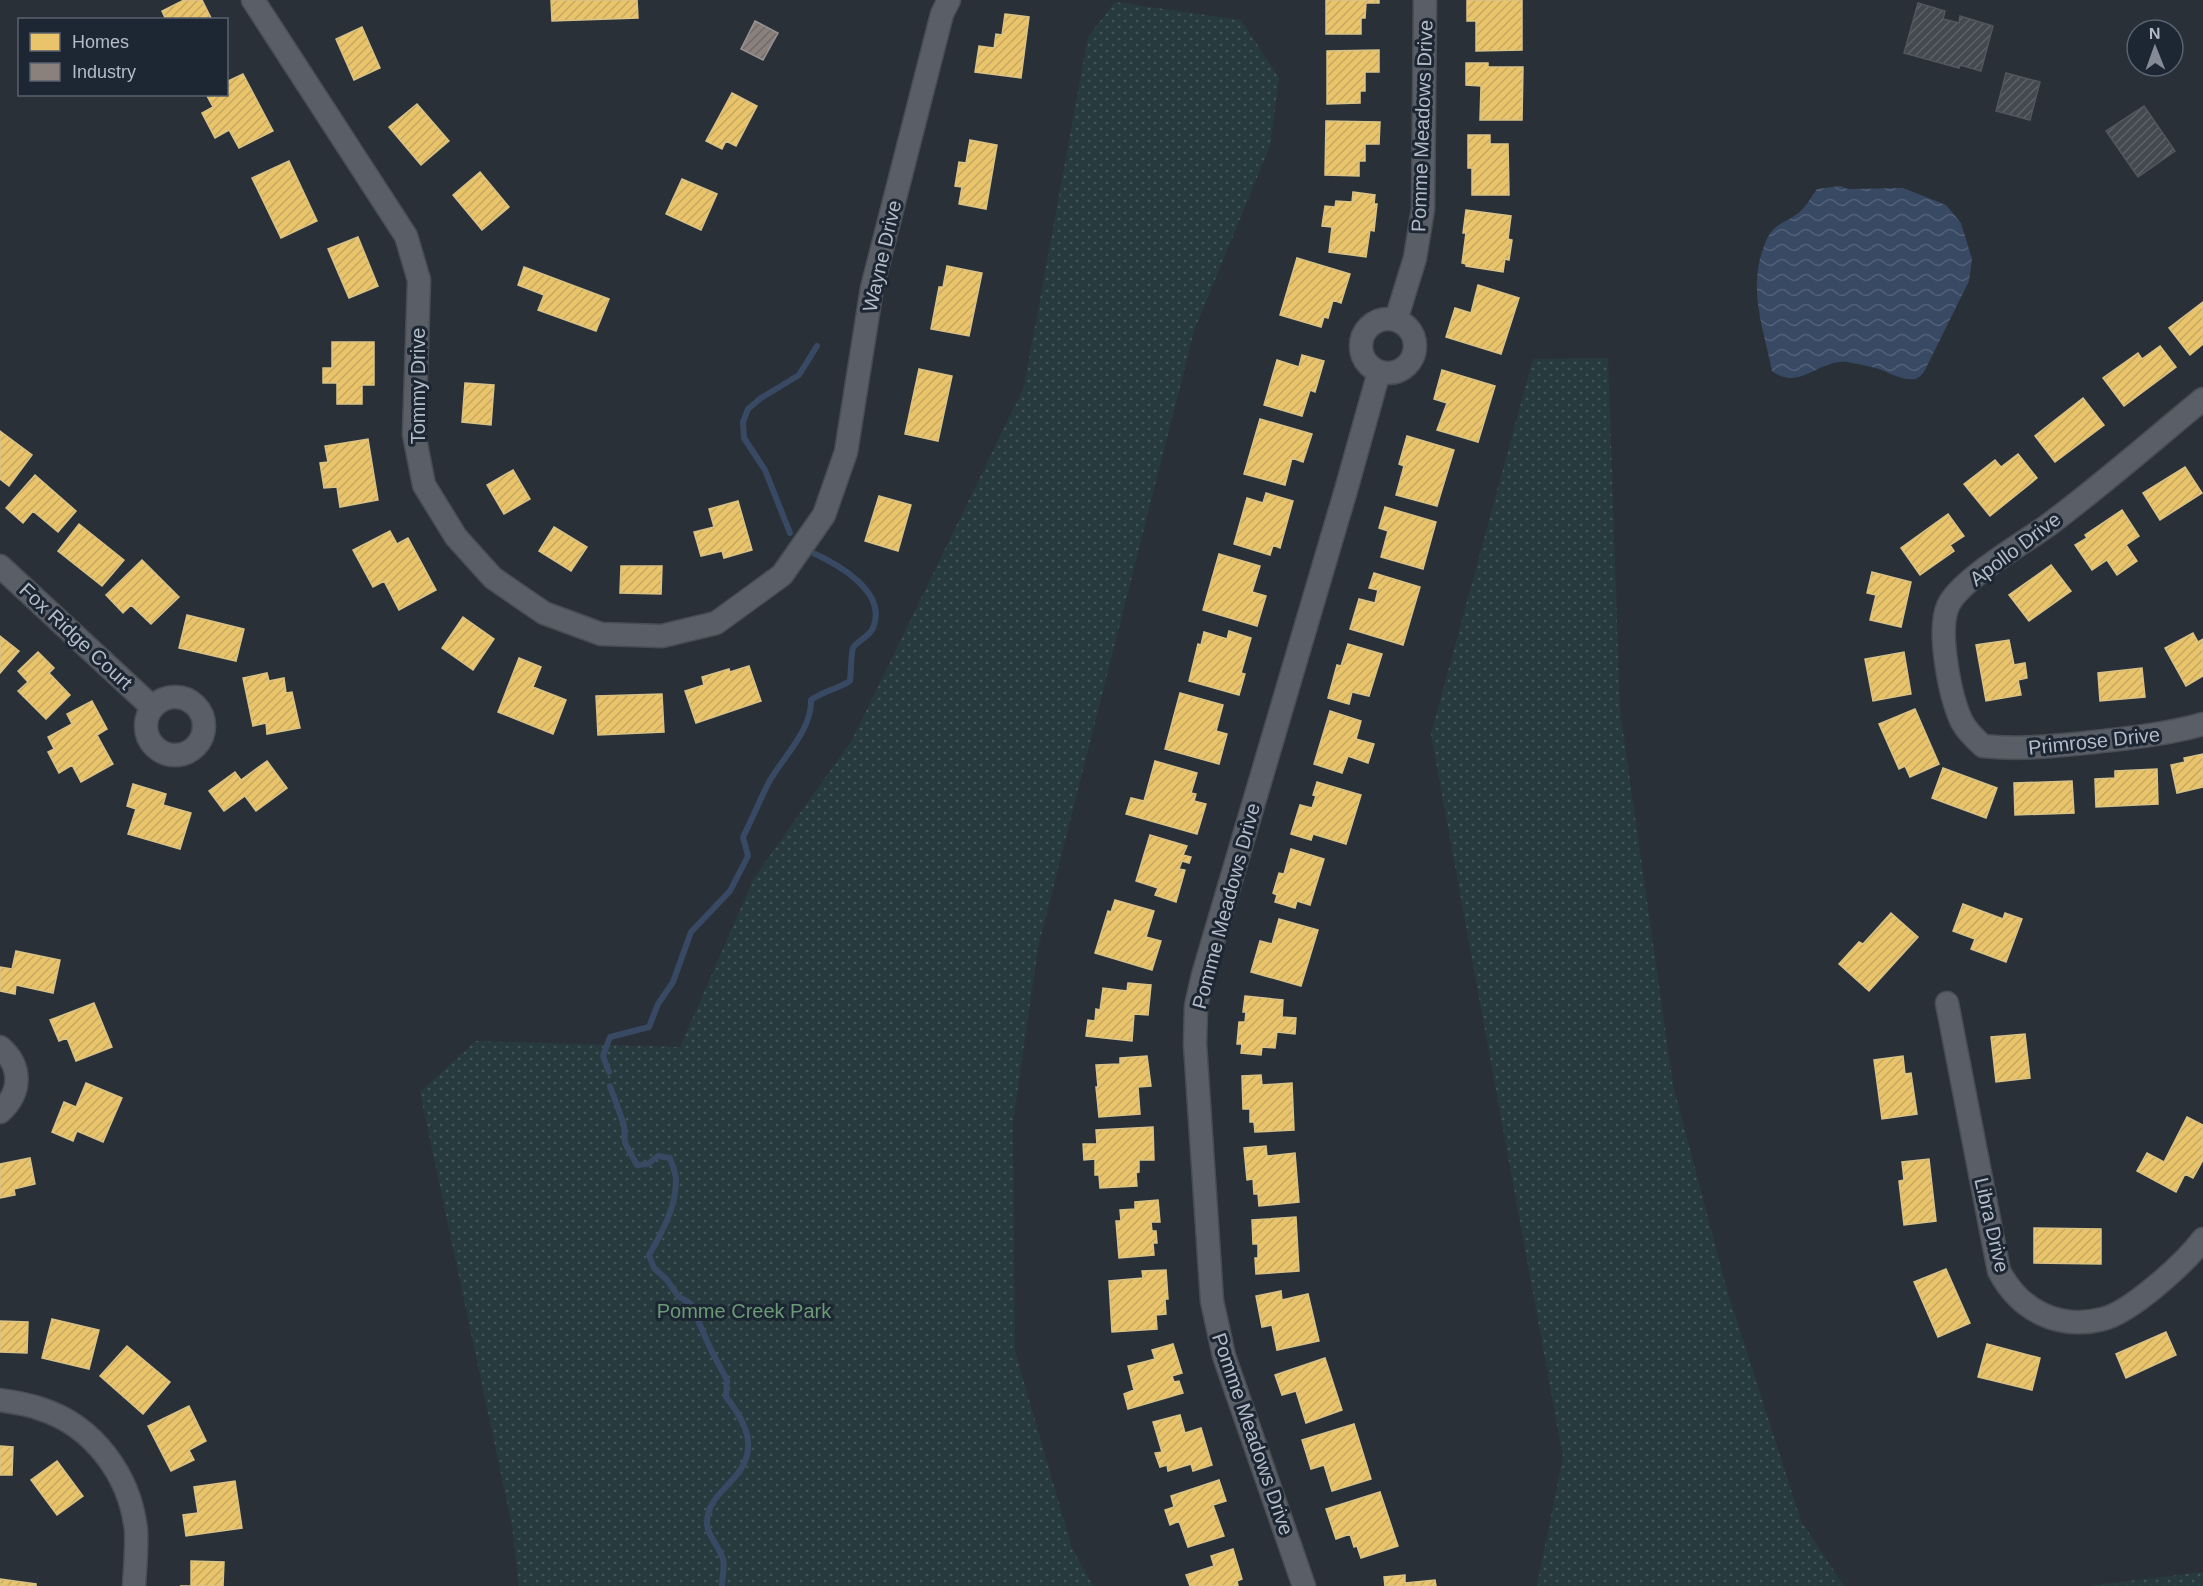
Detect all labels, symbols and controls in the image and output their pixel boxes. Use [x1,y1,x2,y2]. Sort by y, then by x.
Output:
legend [18,18,228,96]
north arrow [2125,18,2185,78]
street label: Pomme Meadows Drive [1407,20,1437,232]
text: N [2149,25,2161,42]
text: Homes [72,32,129,52]
text: Industry [72,62,136,82]
street label: Wayne Drive [858,198,906,314]
street label: Tommy Drive [407,328,429,444]
street label: Apollo Drive [1965,508,2065,590]
street label: Fox Ridge Court [15,578,137,694]
street label: Primrose Drive [2027,723,2161,759]
street label: Pomme Meadows Drive [1188,801,1264,1011]
street label: Libra Drive [1970,1175,2014,1275]
park label: Pomme Creek Park [657,1300,832,1322]
street label: Pomme Meadows Drive [1208,1330,1298,1538]

